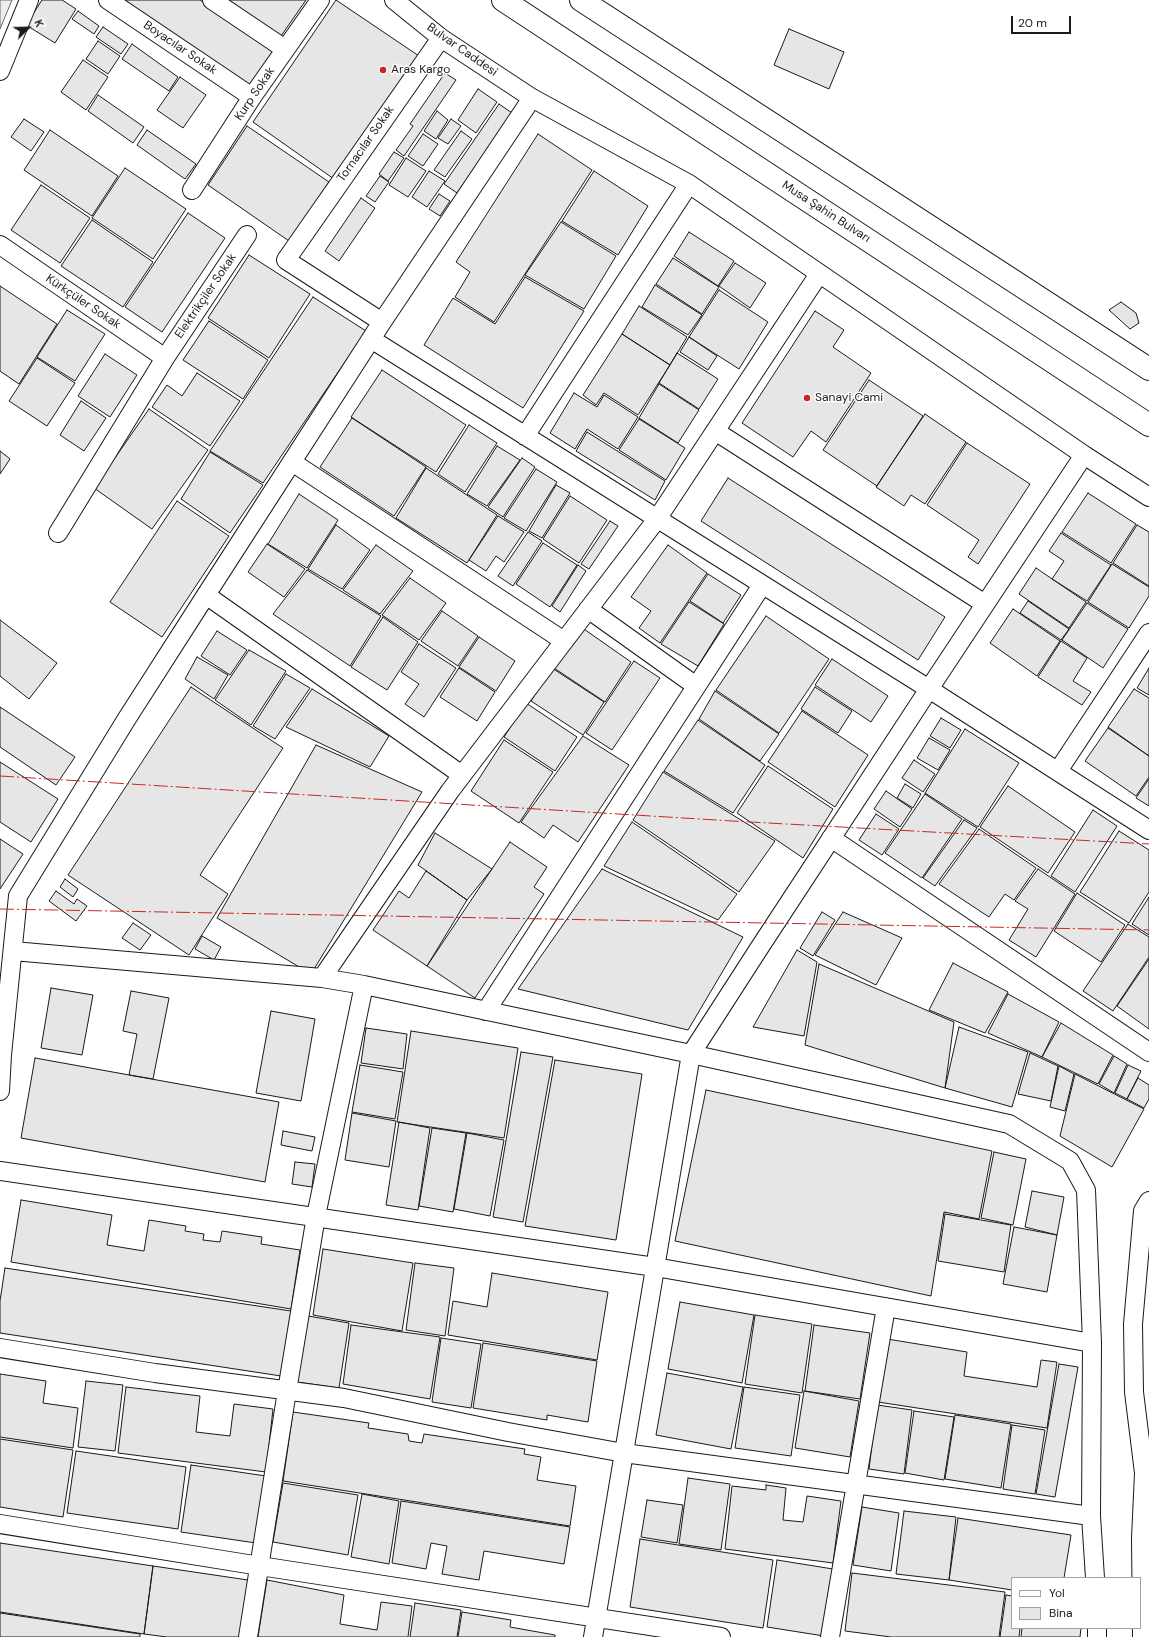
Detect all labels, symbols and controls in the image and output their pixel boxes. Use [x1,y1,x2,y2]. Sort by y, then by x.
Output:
north arrow [8,8,48,48]
scale bar [1013,8,1073,34]
text: 20 m [1018,15,1047,31]
text: K [31,17,47,29]
street label: Boyacılar Sokak [140,18,220,78]
street label: Bulvar Caddesi [424,20,500,80]
place label: Aras Kargo [391,63,450,77]
street label: Kurp Sokak [232,64,278,124]
marker: Aras Kargo [378,65,388,75]
street label: Tornacılar Sokak [334,103,398,185]
street label: Musa Şahin Bulvarı [779,178,873,246]
street label: Elektrikçiler Sokak [172,251,240,341]
street label: Kürkçüler Sokak [43,272,123,332]
place label: Sanayi Cami [815,391,883,405]
marker: Sanayi Cami [802,393,812,403]
legend [1011,1577,1141,1629]
text: Yol [1049,1585,1065,1601]
text: Bina [1049,1605,1073,1621]

